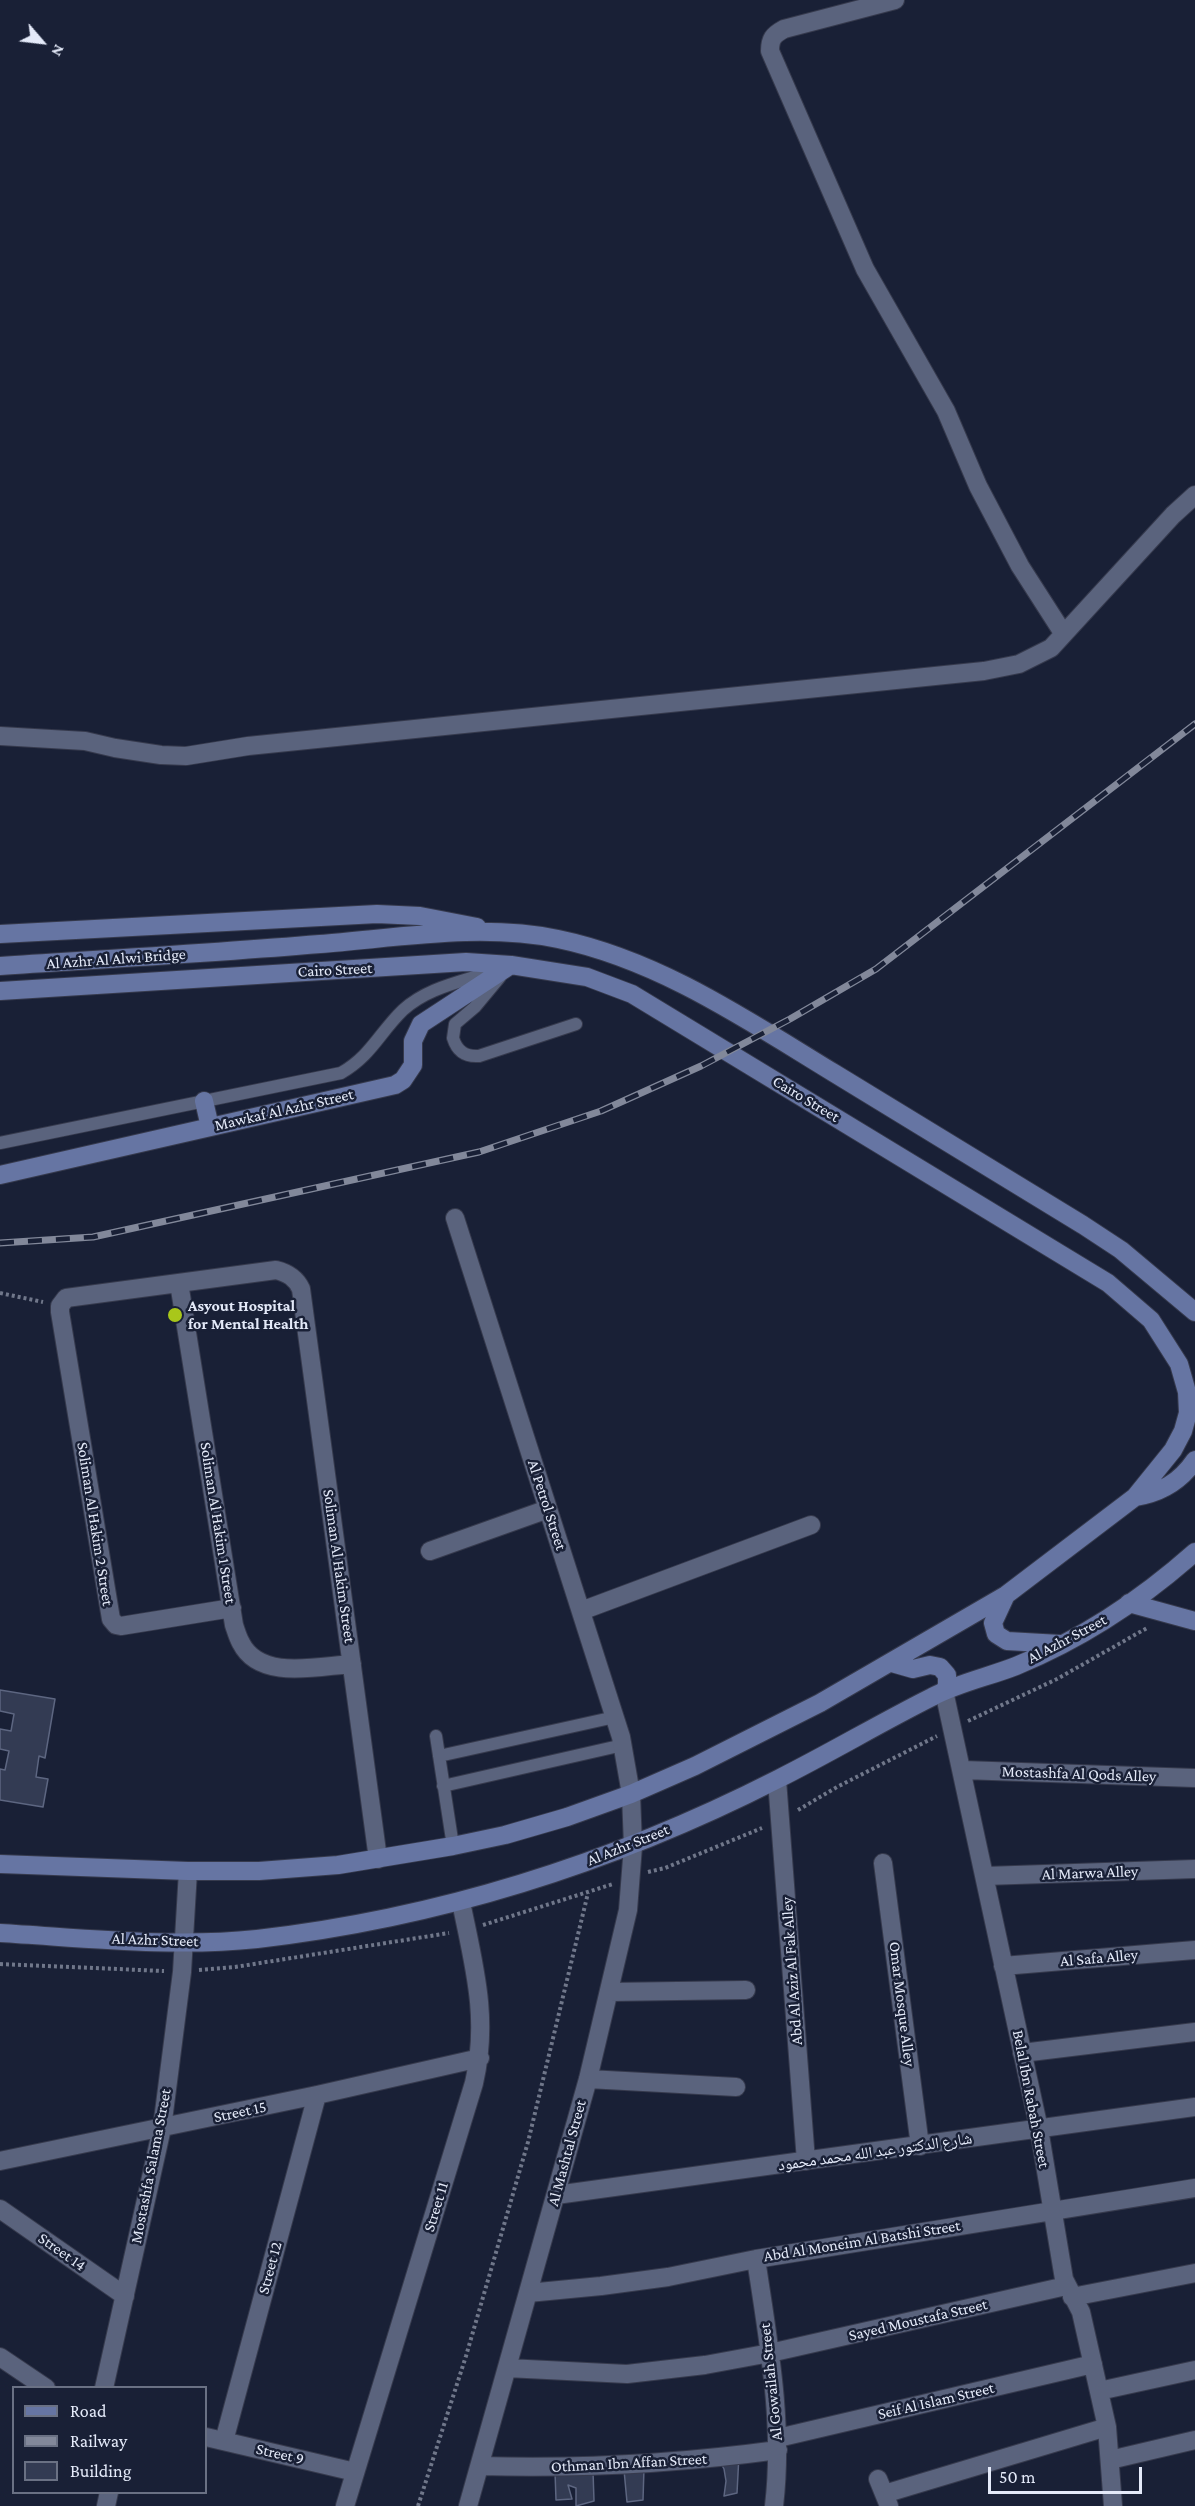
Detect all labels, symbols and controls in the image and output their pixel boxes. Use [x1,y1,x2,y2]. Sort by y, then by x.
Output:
north arrow [12,12,72,72]
text: N [48,42,68,59]
street label: Al Azhr Al Alwi Bridge [46,945,186,973]
street label: Cairo Street [297,958,373,982]
street label: Cairo Street [769,1072,843,1126]
street label: Mawkaf Al Azhr Street [213,1085,355,1135]
place label: Asyout Hospital for Mental Health [188,1296,308,1334]
marker: Asyout Hospital for Mental Health [166,1306,184,1324]
street label: Soliman Al Hakim 2 Street [73,1441,117,1607]
street label: Soliman Al Hakim 1 Street [196,1441,240,1605]
street label: Al Petrol Street [523,1457,571,1553]
street label: Soliman Al Hakim Street [319,1488,359,1644]
street label: Al Azhr Street [1024,1610,1110,1668]
street label: Mostashfa Al Qods Alley [1001,1762,1157,1786]
street label: Al Azhr Street [584,1820,672,1870]
street label: Al Marwa Alley [1041,1862,1139,1884]
street label: Abd Al Aziz Al Fak Alley [777,1896,807,2046]
street label: Al Azhr Street [111,1929,199,1951]
street label: Omar Mosque Alley [885,1940,919,2068]
street label: Al Safa Alley [1059,1945,1139,1971]
street label: Belal Ibn Rabah Street [1008,2028,1054,2170]
street label: Mostashfa Salama Street [127,2087,175,2245]
street label: Street 15 [212,2097,268,2127]
street label: Al Mashtal Street [544,2098,590,2208]
street label: شارع الدكتور عبد الله محمد محمود [777,2129,973,2175]
street label: Street 11 [419,2180,453,2234]
street label: Abd Al Moneim Al Batshi Street [762,2216,962,2266]
street label: Street 14 [34,2229,90,2275]
street label: Street 12 [254,2240,286,2296]
street label: Sayed Moustafa Street [847,2295,989,2345]
street label: Al Gowailah Street [755,2322,787,2442]
street label: Seif Al Islam Street [876,2378,996,2424]
legend [12,2386,207,2494]
text: Road [70,2401,107,2421]
text: Railway [70,2431,127,2451]
street label: Street 9 [254,2439,306,2469]
street label: Othman Ibn Affan Street [551,2449,707,2477]
scale bar [991,2455,1146,2493]
text: Building [70,2461,131,2481]
text: 50 m [999,2467,1036,2487]

